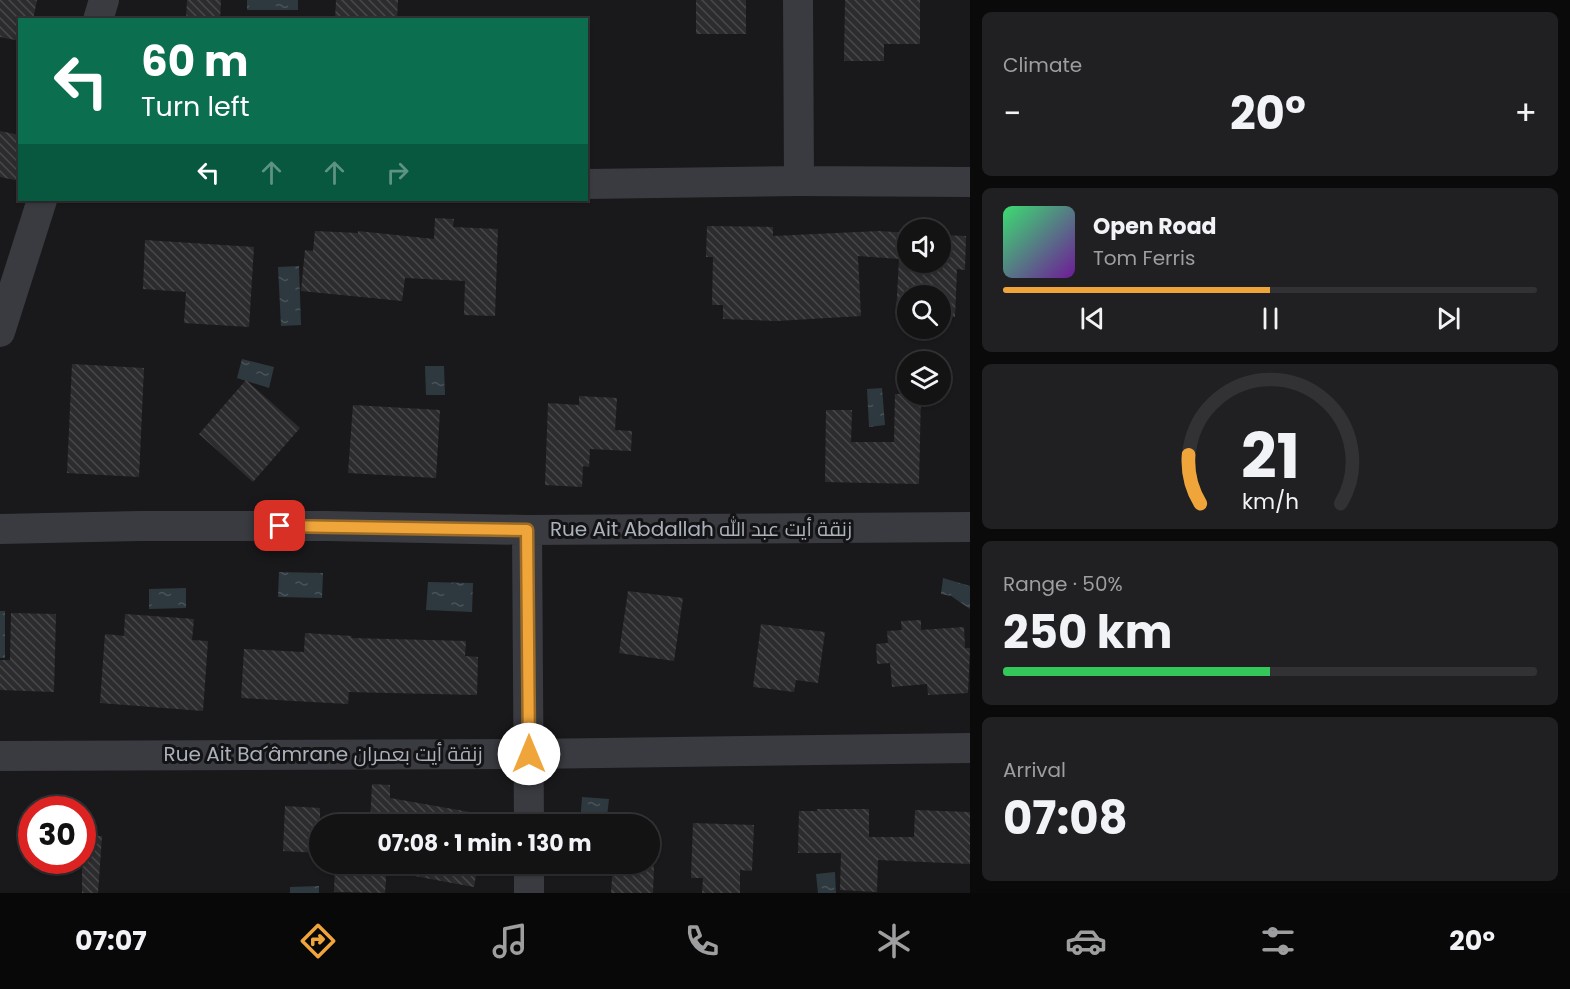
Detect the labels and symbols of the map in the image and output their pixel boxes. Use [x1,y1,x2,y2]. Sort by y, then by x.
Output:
pin [254,500,305,551]
street label: Rue Ait Abdallah زنقة أيت عبد الله [550,515,852,543]
position arrow [497,722,561,786]
street label: Rue Ait Ba´âmrane زنقة أيت بعمران [163,740,483,768]
speed limit sign: 30 [18,796,96,874]

